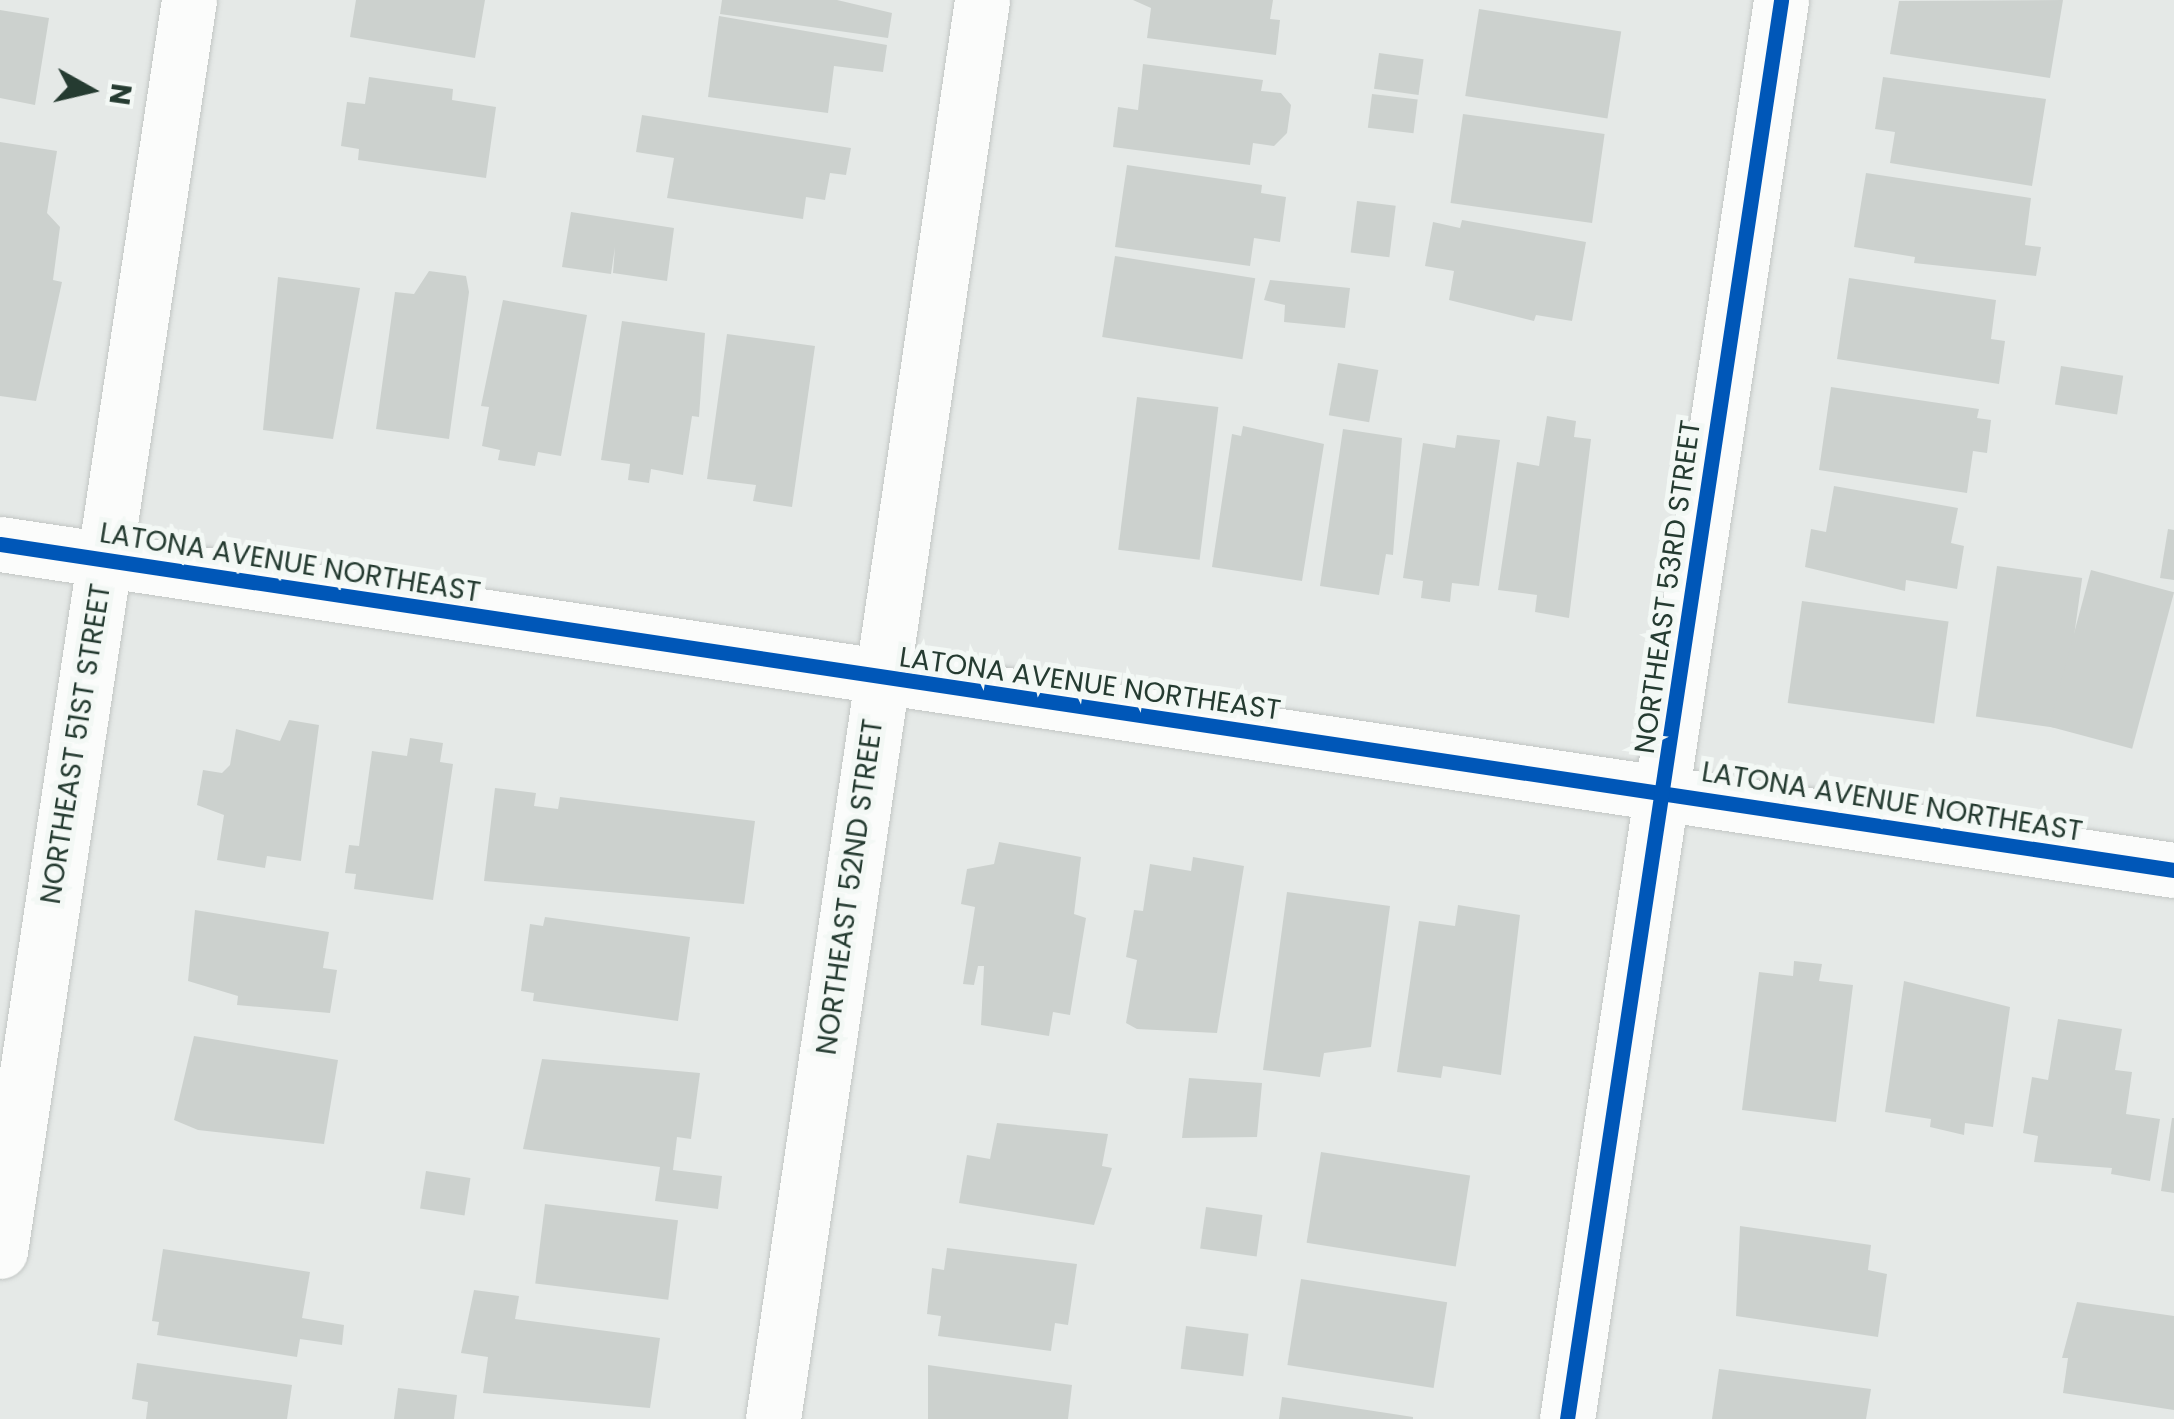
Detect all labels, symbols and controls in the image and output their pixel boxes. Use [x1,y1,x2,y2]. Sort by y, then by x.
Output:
north arrow [40,40,140,140]
text: N [99,81,141,107]
street label: NORTHEAST 53RD STREET [1628,418,1708,756]
street label: LATONA AVENUE NORTHEAST [97,516,483,610]
street label: NORTHEAST 51ST STREET [34,582,118,906]
street label: LATONA AVENUE NORTHEAST [897,641,1283,727]
street label: NORTHEAST 52ND STREET [810,717,890,1057]
street label: LATONA AVENUE NORTHEAST [1699,755,2085,849]

